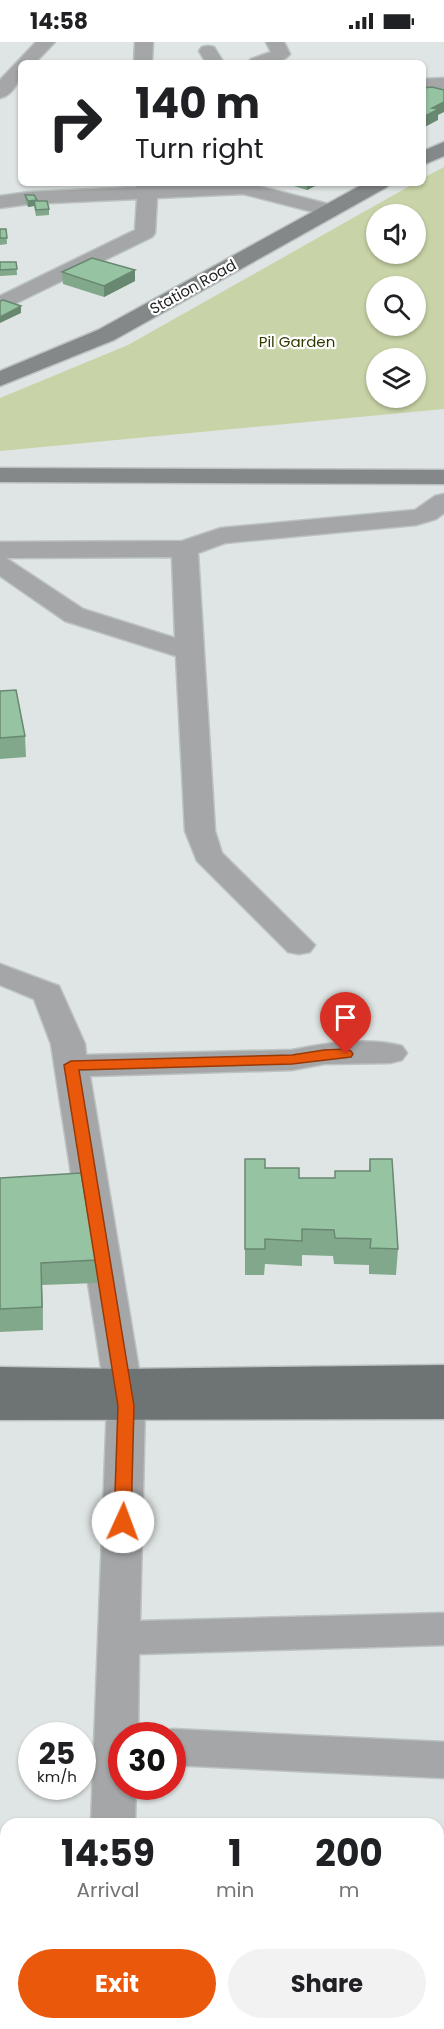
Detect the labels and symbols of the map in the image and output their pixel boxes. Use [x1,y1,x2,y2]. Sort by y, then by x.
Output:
street label: Station Road [146,254,240,319]
park label: Pil Garden [259,331,335,352]
pin [320,992,371,1054]
position arrow [91,1490,155,1554]
speed limit sign: 30 [108,1722,186,1800]

